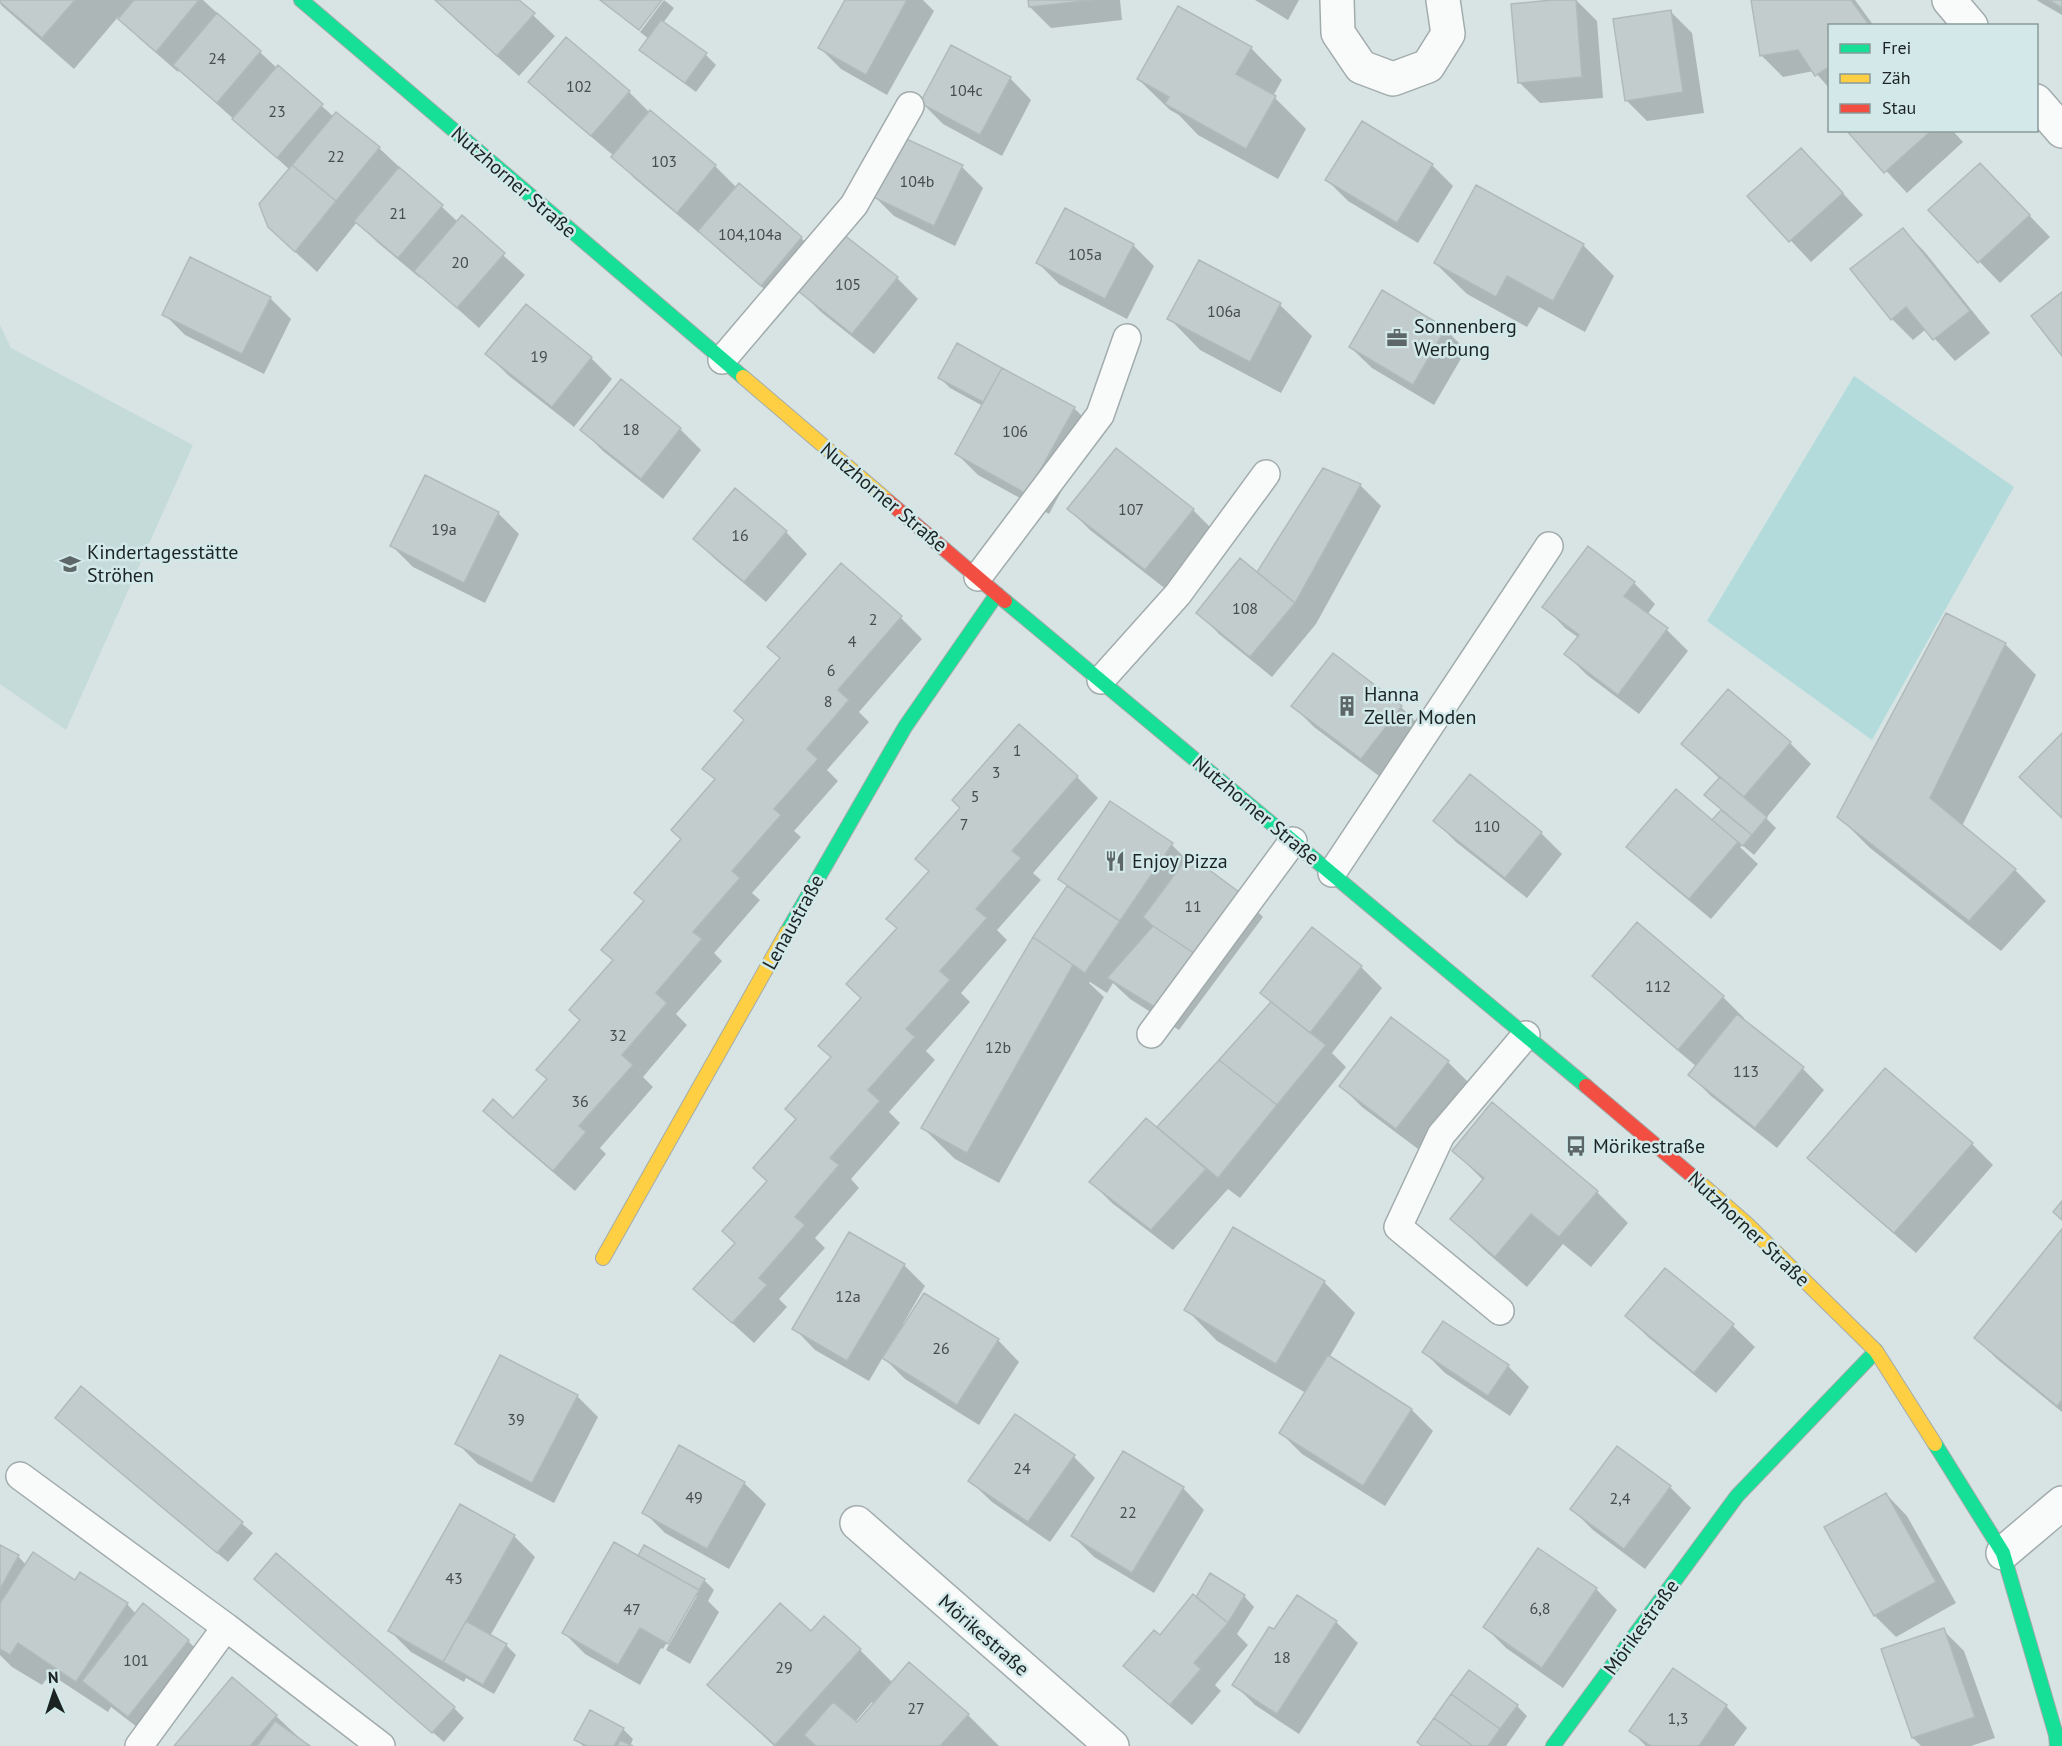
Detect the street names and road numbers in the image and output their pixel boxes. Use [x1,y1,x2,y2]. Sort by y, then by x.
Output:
street label: Nutzhorner Straße [446,120,582,244]
street label: Nutzhorner Straße [815,436,953,558]
street label: Nutzhorner Straße [1187,749,1325,871]
street label: Lenaustraße [756,870,830,974]
street label: Nutzhorner Straße [1682,1166,1816,1292]
street label: Mörikestraße [1598,1574,1684,1680]
street label: Mörikestraße [933,1588,1035,1682]

